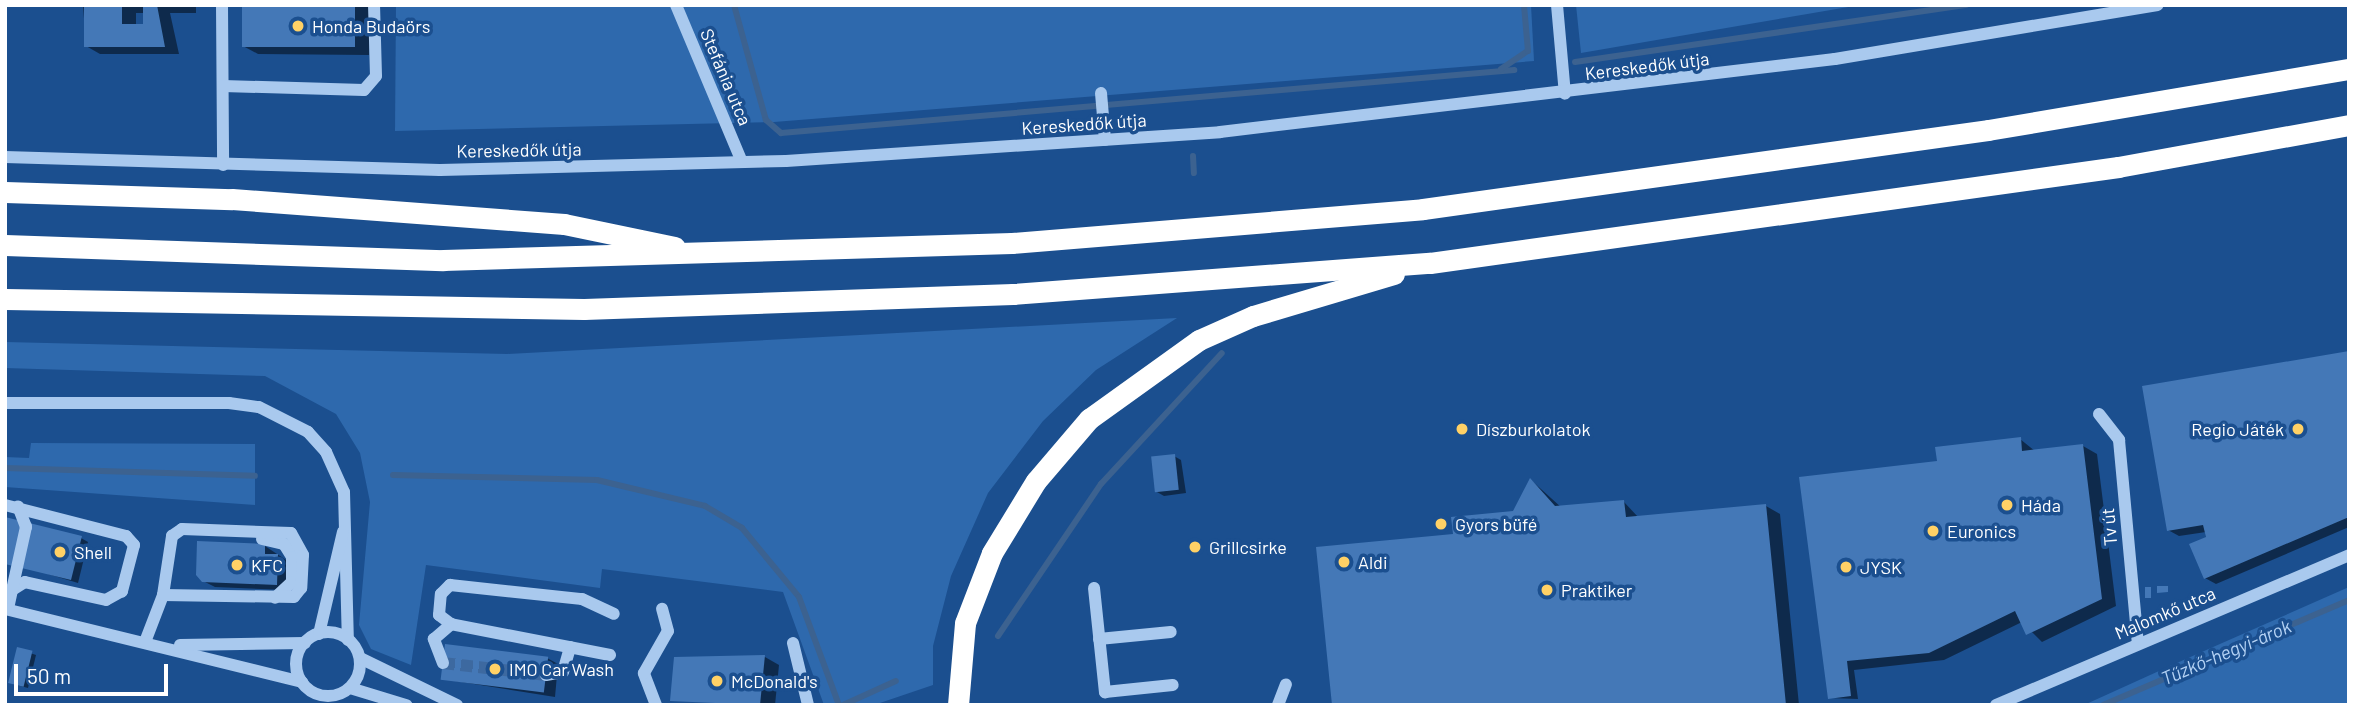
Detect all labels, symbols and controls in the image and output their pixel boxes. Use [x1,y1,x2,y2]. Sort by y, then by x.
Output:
place label: Honda Budaörs [312,15,430,37]
marker: Honda Budaörs [290,18,306,34]
street label: Stefánia utca [696,25,756,129]
street label: Kereskedők útja [1584,48,1710,84]
street label: Kereskedők útja [1021,109,1147,139]
street label: Kereskedők útja [456,138,582,162]
place label: Díszburkolatok [1476,418,1590,440]
place label: Regio Játék [2191,418,2284,440]
marker: Díszburkolatok [1454,421,1470,437]
marker: Regio Játék [2290,421,2306,437]
place label: Háda [2021,494,2061,516]
marker: Háda [1999,497,2015,513]
street label: Tv út [2097,507,2121,547]
place label: Gyors büfé [1455,513,1537,535]
marker: Gyors büfé [1433,516,1449,532]
place label: Euronics [1947,520,2016,542]
marker: Euronics [1925,523,1941,539]
place label: Grillcsirke [1209,536,1287,558]
marker: Grillcsirke [1187,539,1203,555]
place label: Shell [74,541,112,563]
marker: Shell [52,544,68,560]
place label: Aldi [1358,551,1387,573]
place label: KFC [251,554,283,576]
marker: Aldi [1336,554,1352,570]
place label: JYSK [1860,556,1902,578]
marker: KFC [229,557,245,573]
marker: JYSK [1838,559,1854,575]
place label: Praktiker [1561,579,1632,601]
marker: Praktiker [1539,582,1555,598]
street label: Malomkő utca [2111,582,2219,644]
water label: Tűzkő-hegyi-árok [2158,614,2294,690]
scale bar [18,650,172,694]
place label: IMO Car Wash [509,658,614,680]
marker: IMO Car Wash [487,661,503,677]
text: 50 m [27,663,71,688]
place label: McDonald's [731,670,818,692]
marker: McDonald's [709,673,725,689]

